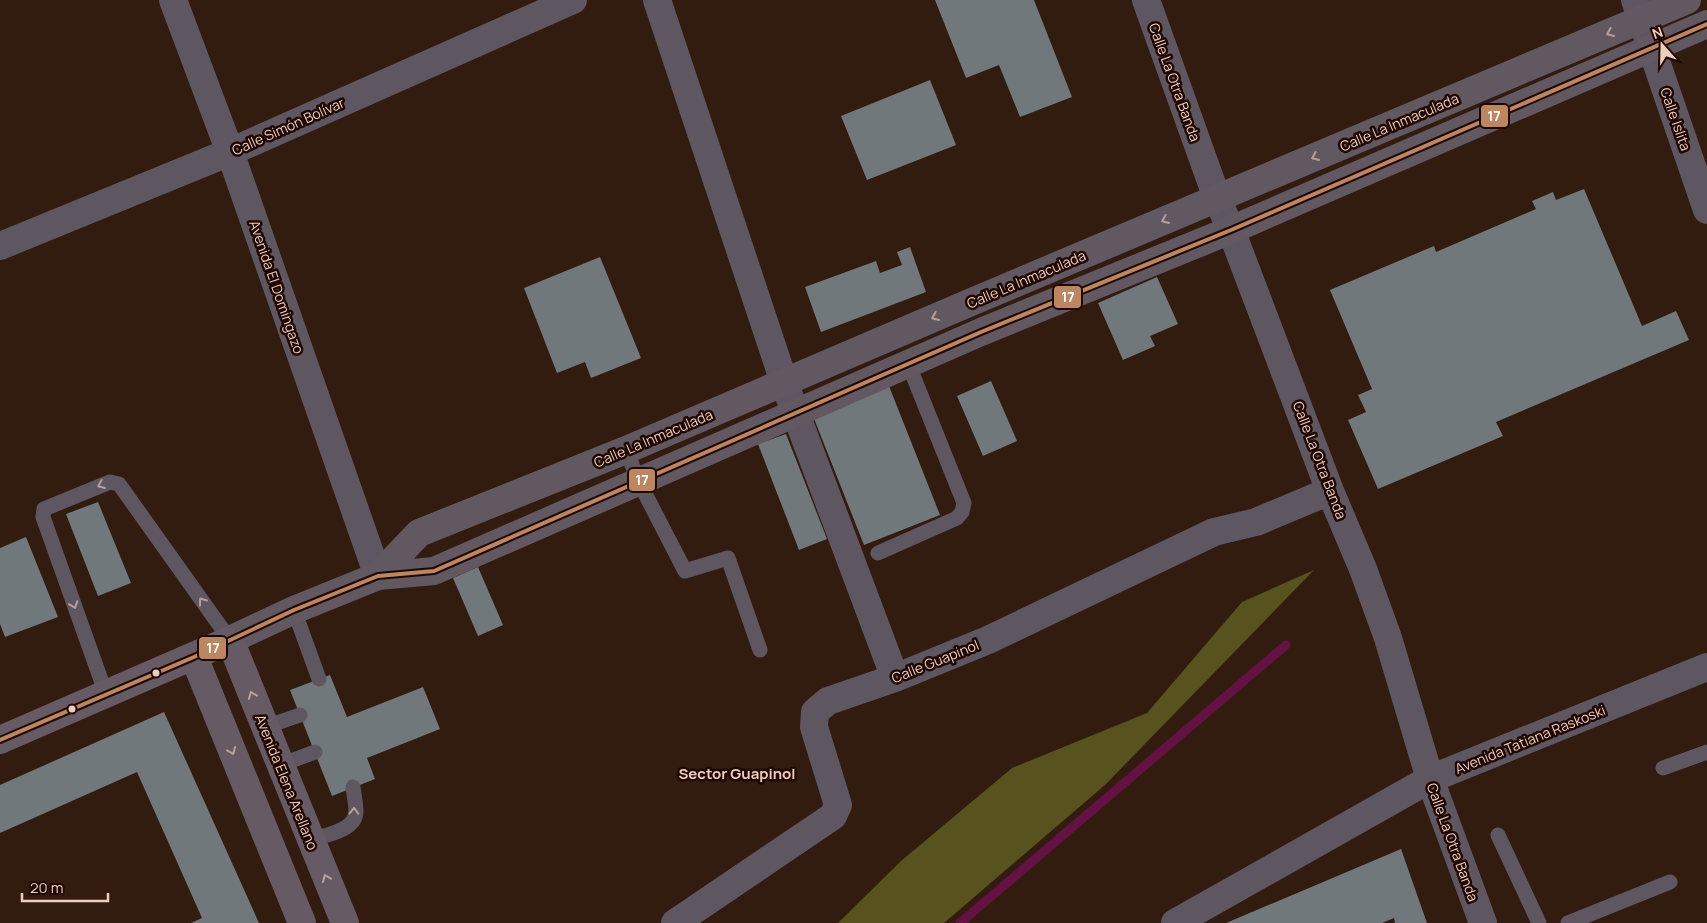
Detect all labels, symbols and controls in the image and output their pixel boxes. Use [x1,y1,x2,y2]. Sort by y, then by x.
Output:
street label: Calle La Otra Banda [1145,20,1205,144]
north arrow [1637,20,1687,70]
text: N [1649,22,1665,43]
one-way arrow [1606,26,1615,37]
street label: Calle Islita [1656,85,1696,153]
street label: Calle La Inmaculada [1337,88,1461,156]
street label: Calle Simón Bolívar [229,93,347,159]
line badge: 17 [1480,104,1509,128]
text: 17 [1487,106,1501,125]
one-way arrow [1311,151,1320,162]
one-way arrow [1161,214,1170,224]
street label: Avenida El Domingazo [245,218,309,356]
street label: Calle La Inmaculada [964,245,1088,313]
line badge: 17 [1053,285,1082,309]
text: 17 [1061,287,1075,306]
one-way arrow [931,311,940,322]
street label: Calle La Otra Banda [1289,398,1351,522]
street label: Calle La Inmaculada [591,404,715,472]
line badge: 17 [628,468,656,492]
text: 17 [635,470,649,489]
one-way arrow [97,479,106,490]
one-way arrow [199,597,208,607]
one-way arrow [68,600,78,609]
street label: Calle Guapinol [888,635,982,687]
line badge: 17 [198,636,227,660]
text: 17 [206,638,220,657]
unlabelled marker [151,668,161,678]
one-way arrow [248,691,258,700]
street label: Avenida Tatiana Raskoski [1452,700,1608,778]
unlabelled marker [67,704,77,714]
street label: Avenida Elena Arellano [251,711,323,853]
one-way arrow [226,746,237,755]
district label: Sector Guapinol [678,763,796,784]
street label: Calle La Otra Banda [1423,780,1483,904]
one-way arrow [349,807,360,815]
scale bar [22,870,109,902]
one-way arrow [322,874,332,883]
text: 20 m [30,877,63,898]

